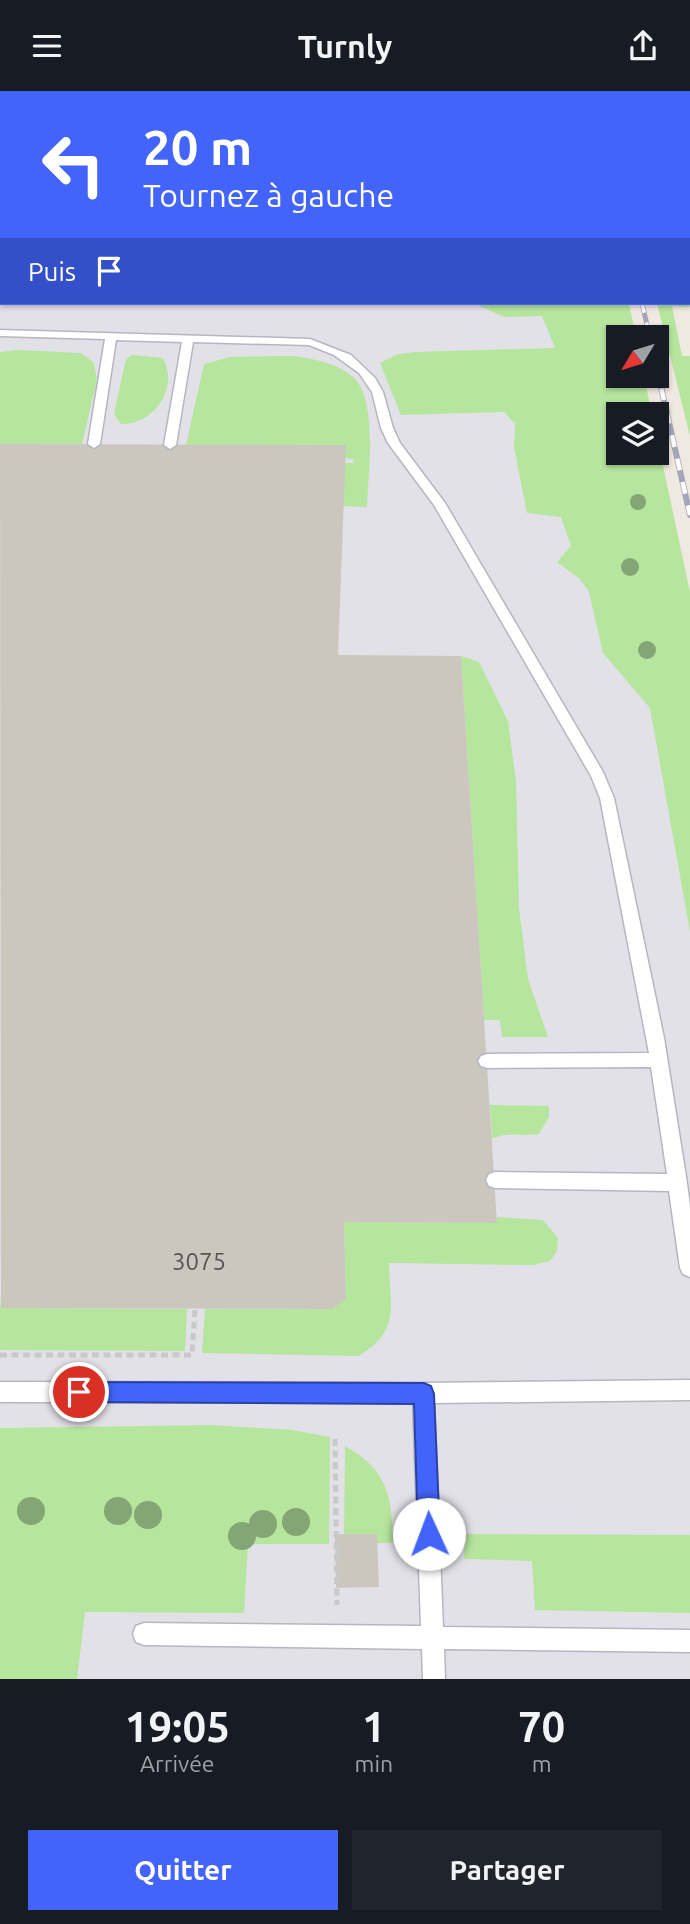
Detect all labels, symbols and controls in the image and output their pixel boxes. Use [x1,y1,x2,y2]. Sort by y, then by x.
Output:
icon: menu [28,27,66,65]
icon: share [624,27,662,65]
text: Turnly [298,28,392,64]
icon: left [28,119,119,210]
text: 20 m [143,119,252,174]
text: Tournez à gauche [143,177,394,213]
icon: arrive [90,252,128,290]
text: Puis [28,257,76,286]
north arrow [606,325,668,389]
map controls [606,325,669,465]
button: layers [606,402,669,465]
house number: 3075 [172,1248,226,1275]
pin [49,1362,109,1422]
icon: arrive [60,1373,98,1411]
position arrow [392,1497,466,1571]
text: 19:05 [125,1703,230,1750]
text: 1 [362,1703,386,1750]
text: 70 [518,1703,565,1750]
text: Arrivée [140,1751,215,1776]
text: min [355,1751,393,1776]
text: m [532,1751,552,1776]
button: Quitter [28,1830,338,1910]
button: Partager [352,1830,662,1910]

